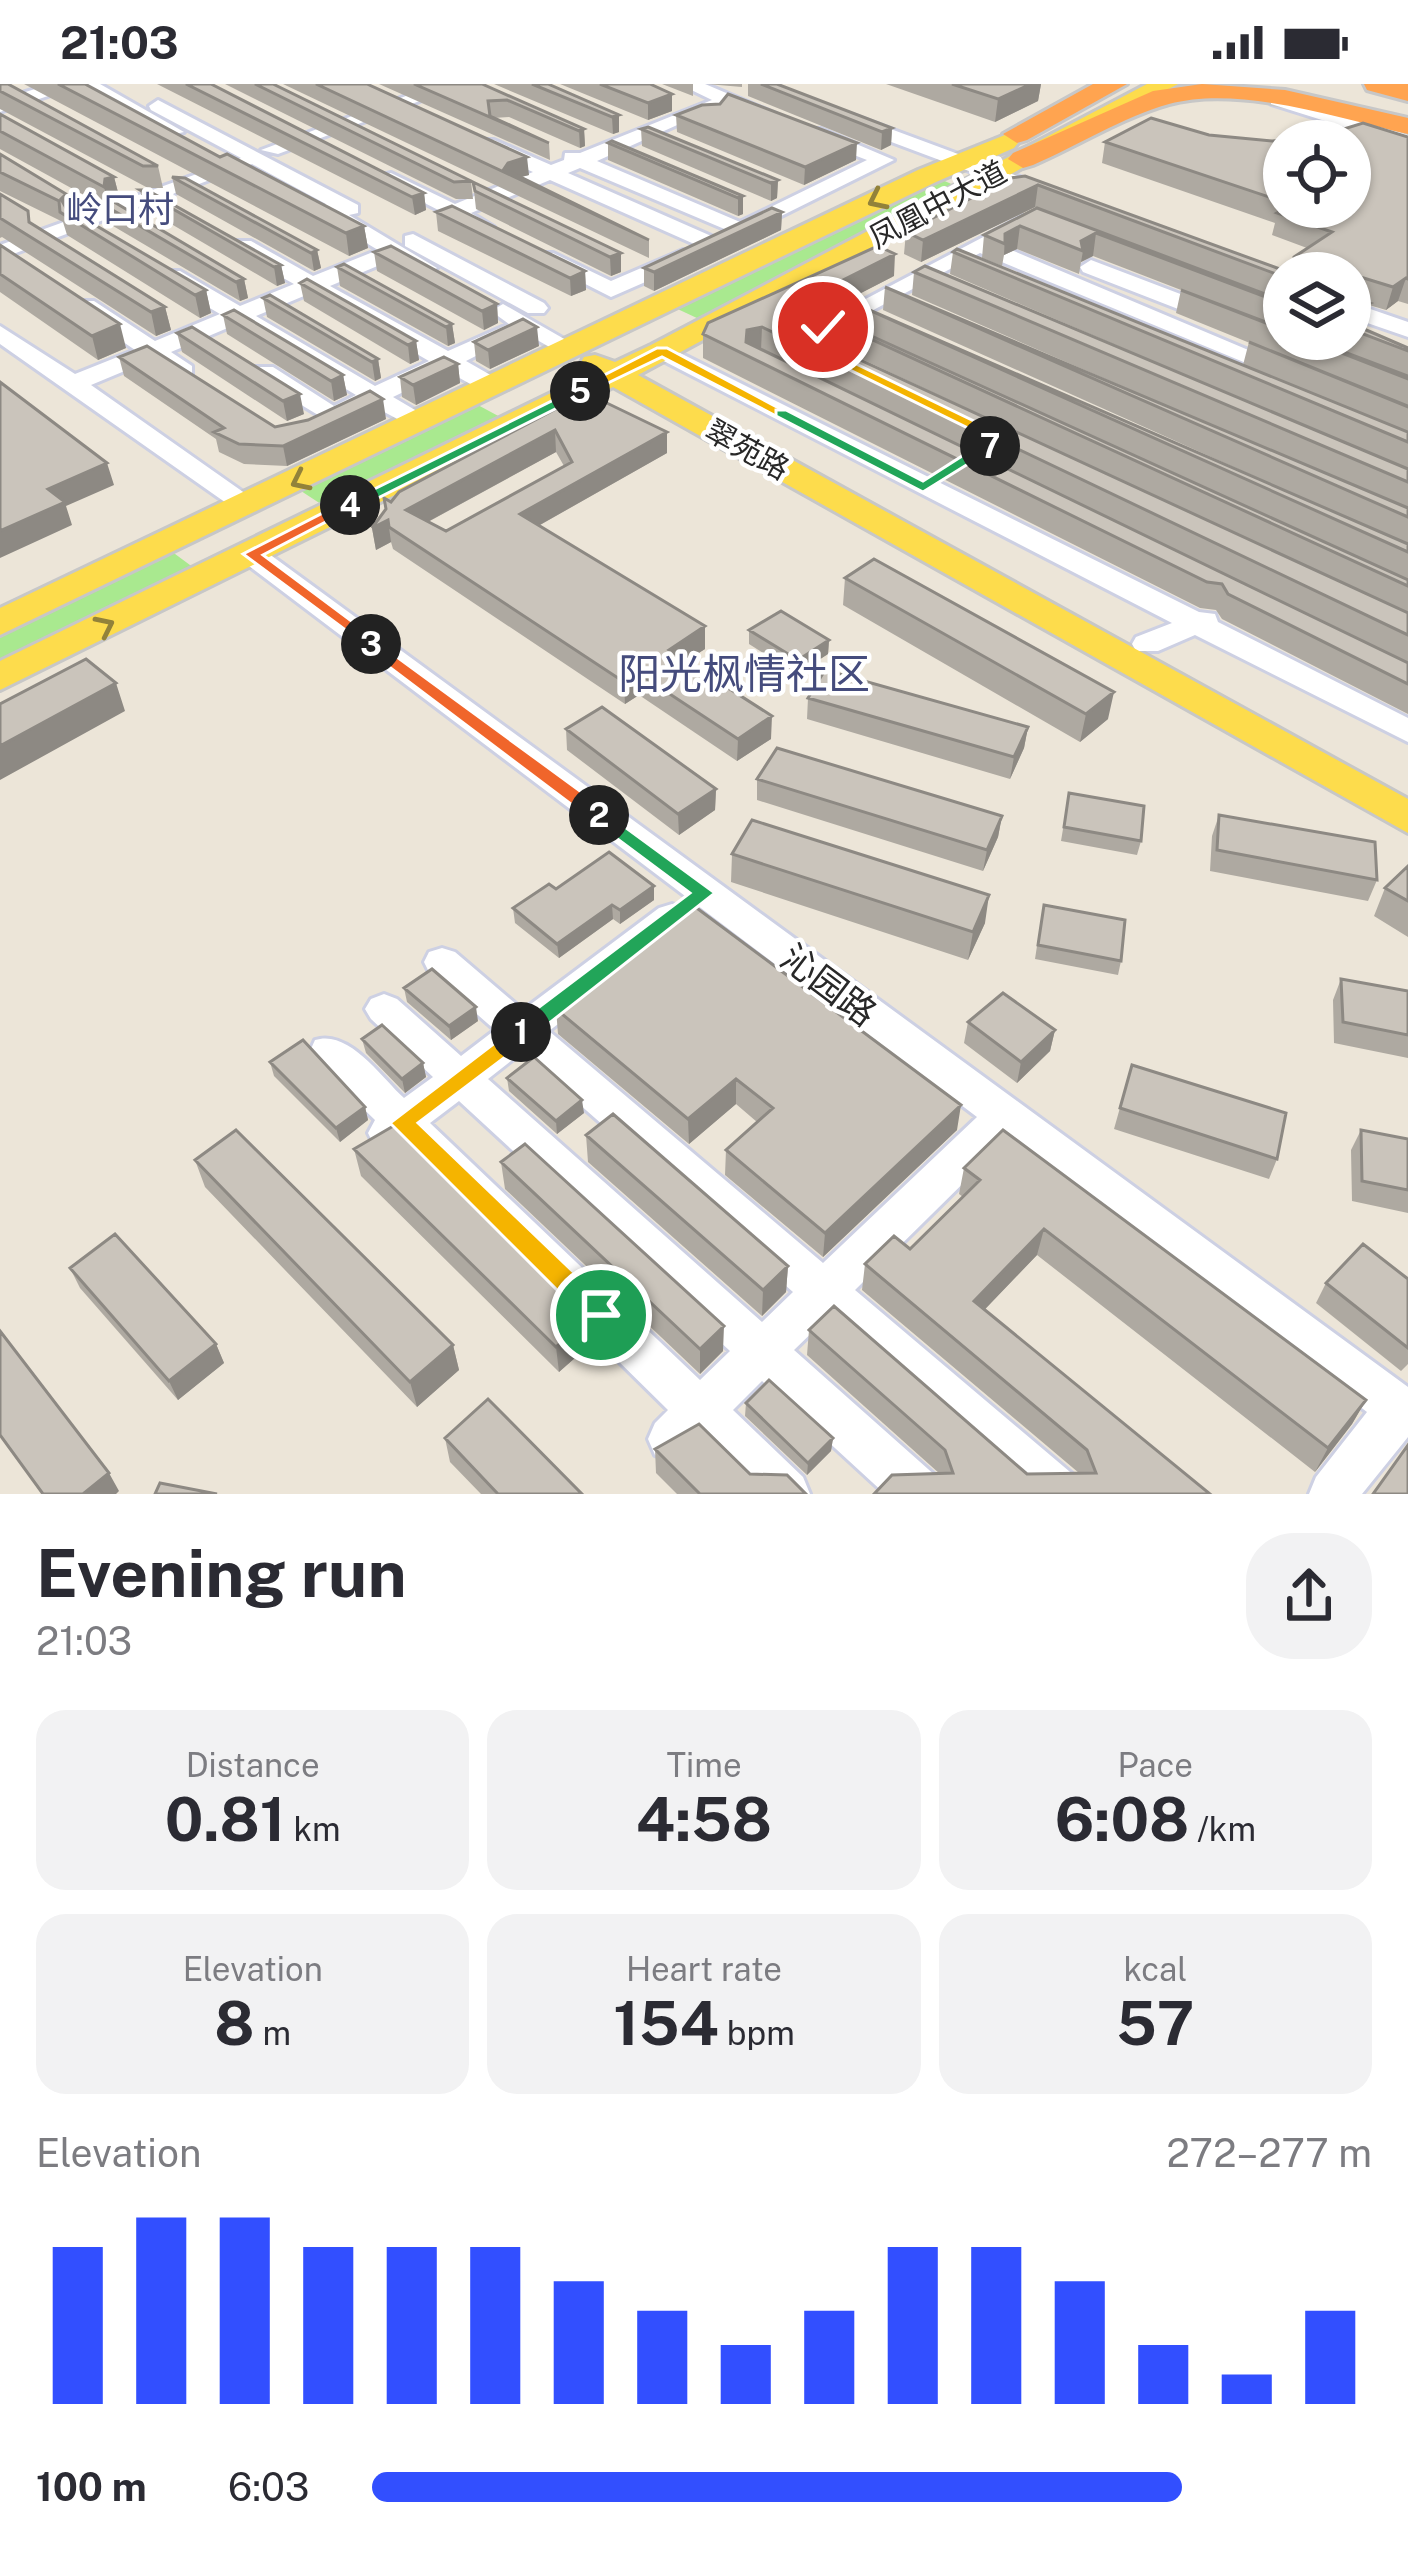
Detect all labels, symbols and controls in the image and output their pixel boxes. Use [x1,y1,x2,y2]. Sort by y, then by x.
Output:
text: 21:03 [60,16,179,69]
map controls [1263,120,1371,360]
button: locate [1263,120,1371,228]
street label: 凤凰中大道 [863,153,1012,255]
one-way arrow [868,186,889,209]
district label: 岭口村 [66,188,174,230]
button: layers [1263,252,1371,360]
pin [772,276,874,378]
icon: check [790,294,856,360]
pin: 5 [550,361,610,421]
text: 5 [569,372,591,410]
street label: 翠苑路 [699,412,796,487]
pin: 7 [960,416,1020,476]
text: 7 [980,427,1000,465]
one-way arrow [291,466,312,490]
pin: 4 [320,475,380,535]
text: 4 [339,486,361,524]
pin: 3 [341,614,401,674]
one-way arrow [93,616,114,640]
text: 3 [360,625,382,663]
district label: 阳光枫情社区 [618,649,870,698]
pin: 2 [569,785,629,845]
text: 2 [589,796,609,834]
street label: 沁园路 [773,936,885,1034]
pin: 1 [491,1002,551,1062]
text: 1 [514,1013,528,1051]
pin [550,1264,652,1366]
icon: arrive [568,1282,634,1348]
button: share [1246,1533,1372,1659]
text: Evening run [36,1534,407,1612]
text: 21:03 [36,1618,132,1664]
text: Distance [186,1746,320,1784]
text: Time [666,1746,742,1784]
text: Pace [1118,1746,1193,1784]
text: 0.81 [165,1784,286,1855]
text: 4:58 [636,1784,772,1855]
text: 6:08 [1055,1784,1189,1855]
text: km [286,1810,341,1848]
text: /km [1189,1810,1256,1848]
text: Elevation [183,1950,323,1988]
text: Heart rate [626,1950,782,1988]
text: kcal [1123,1950,1187,1988]
text: 8 [214,1988,255,2059]
text: 154 [613,1988,719,2059]
text: 57 [1116,1988,1194,2059]
text: m [255,2014,291,2052]
text: bpm [719,2014,795,2052]
text: Elevation [36,2130,202,2176]
text: 272–277 m [1166,2130,1372,2176]
text: 100 m [36,2464,147,2510]
text: 6:03 [228,2464,309,2510]

